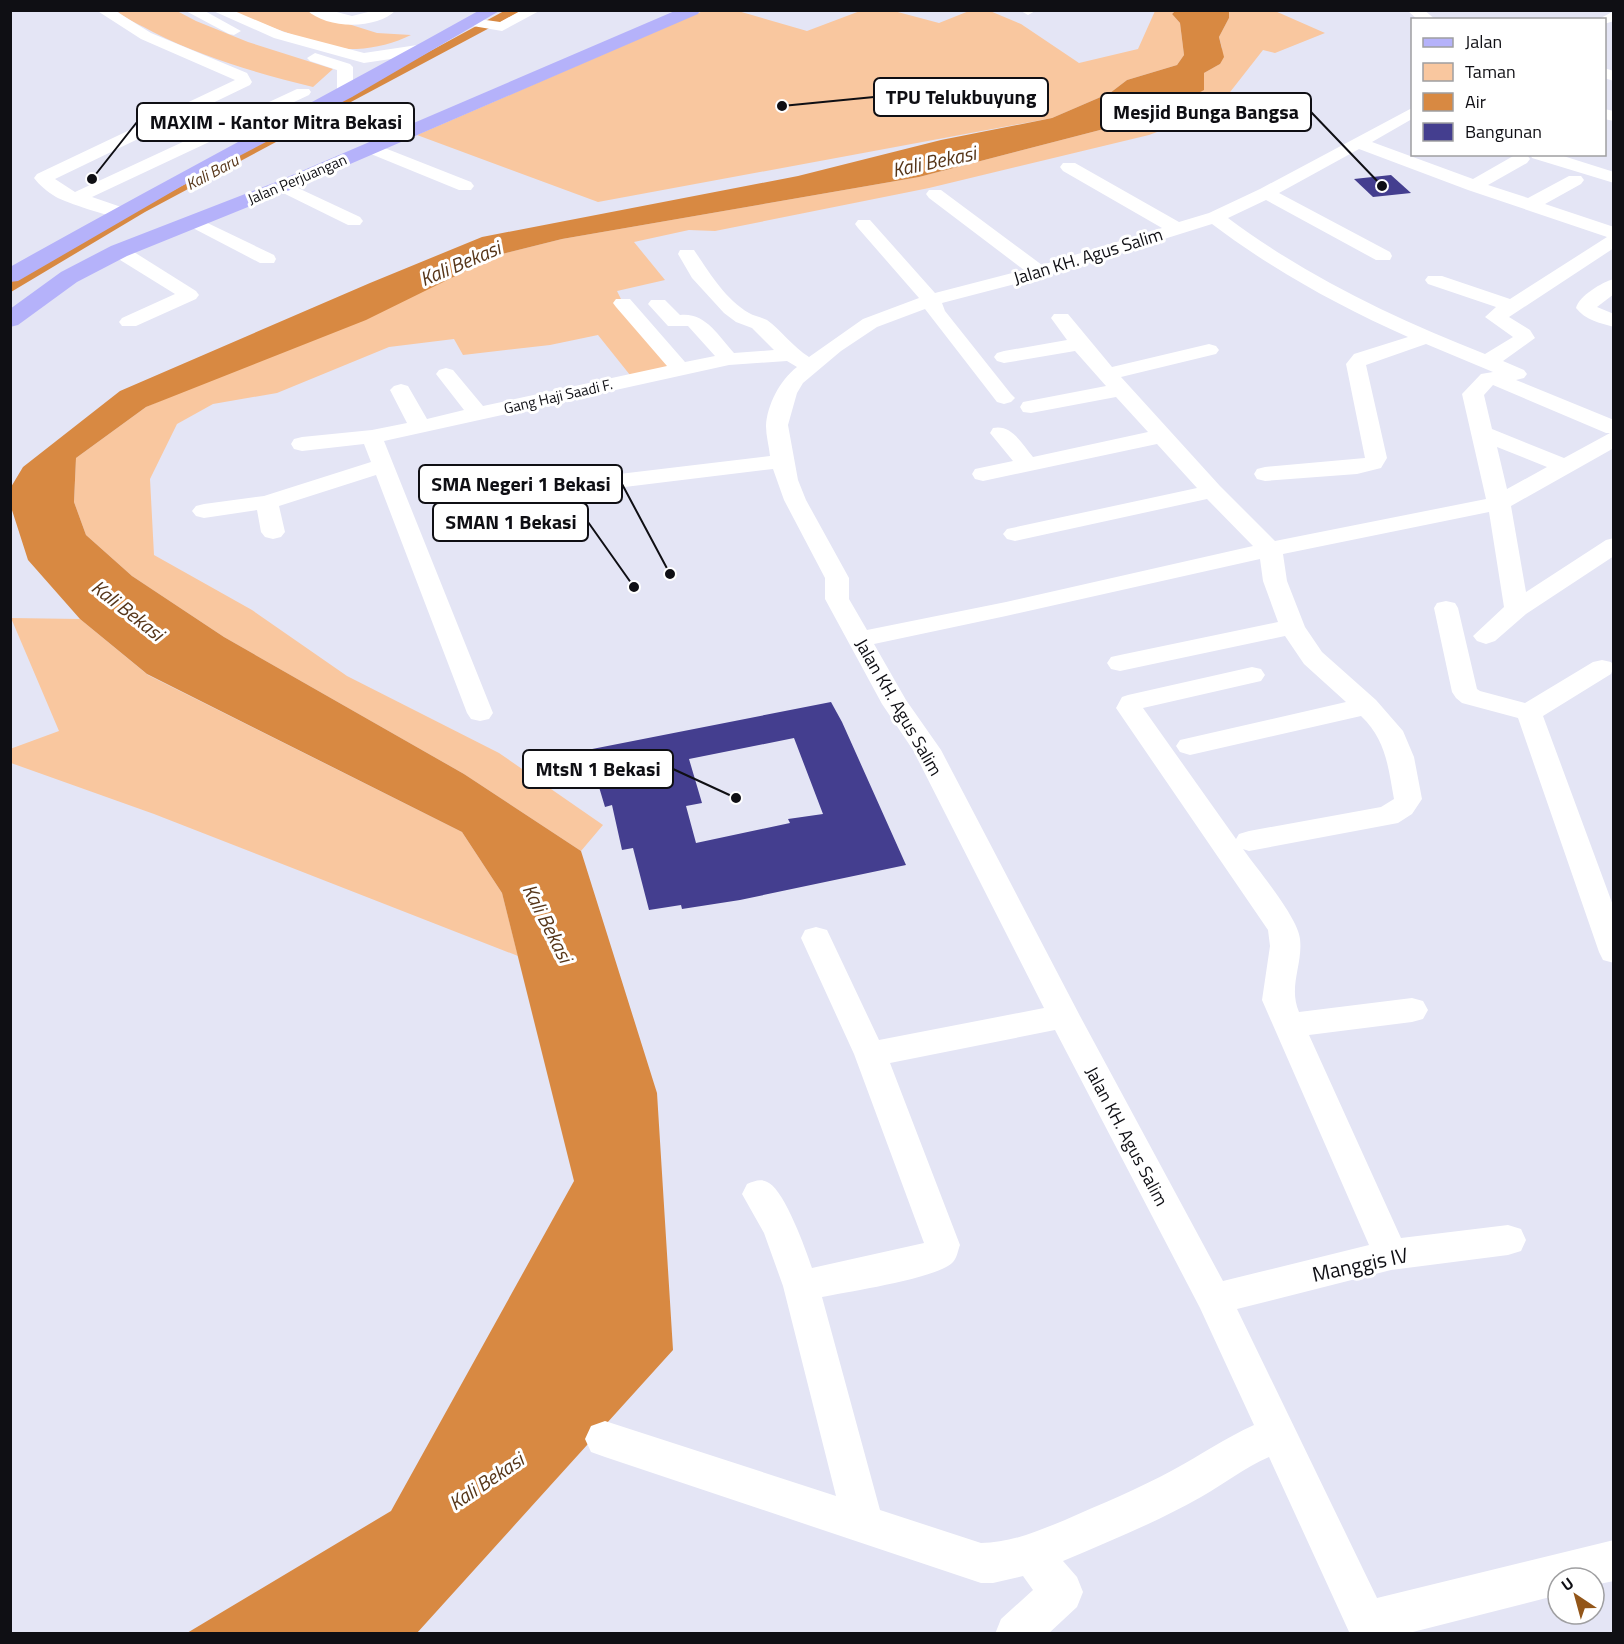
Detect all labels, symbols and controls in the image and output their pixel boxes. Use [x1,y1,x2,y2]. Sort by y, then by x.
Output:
legend [1411,18,1606,156]
text: Jalan [1465,28,1502,55]
text: Taman [1465,58,1516,85]
callout: TPU Telukbuyung [874,78,1048,116]
text: TPU Telukbuyung [886,81,1037,112]
text: Air [1465,88,1486,115]
callout: Mesjid Bunga Bangsa [1101,93,1311,131]
text: Mesjid Bunga Bangsa [1113,96,1299,127]
callout: MAXIM - Kantor Mitra Bekasi [137,103,414,141]
text: MAXIM - Kantor Mitra Bekasi [150,106,402,137]
text: Bangunan [1465,118,1542,145]
water label: Kali Bekasi [889,136,982,185]
water label: Kali Baru [181,148,244,196]
street label: Jalan Perjuangan [244,148,350,210]
street label: Jalan KH. Agus Salim [1010,220,1166,292]
water label: Kali Bekasi [415,231,508,294]
street label: Gang Haji Saadi F. [501,372,615,420]
callout: SMA Negeri 1 Bekasi [419,465,622,503]
text: SMA Negeri 1 Bekasi [431,468,611,499]
callout: SMAN 1 Bekasi [433,503,588,541]
text: SMAN 1 Bekasi [445,506,577,537]
water label: Kali Bekasi [85,572,173,650]
street label: Jalan KH. Agus Salim [849,633,949,781]
callout: MtsN 1 Bekasi [523,750,673,788]
text: MtsN 1 Bekasi [535,753,661,784]
water label: Kali Bekasi [515,878,582,970]
street label: Jalan KH. Agus Salim [1079,1061,1175,1211]
street label: Manggis IV [1309,1238,1411,1290]
water label: Kali Bekasi [442,1443,532,1518]
north arrow [1546,1566,1606,1626]
text: U [1556,1571,1578,1597]

